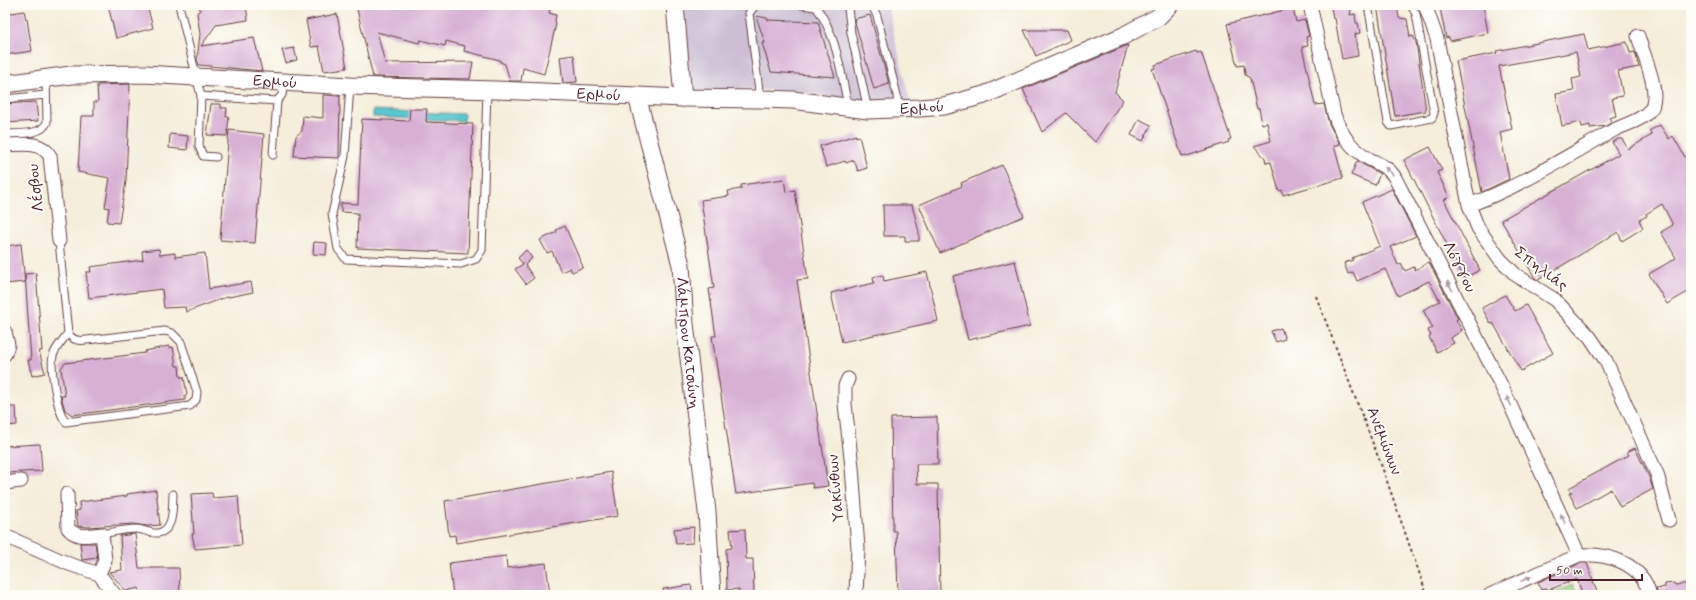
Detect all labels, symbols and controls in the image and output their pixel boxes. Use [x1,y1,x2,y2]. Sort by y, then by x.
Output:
street label: Ερμού [252,70,298,93]
street label: Ερμού [576,83,621,106]
street label: Ερμού [900,96,945,119]
street label: Λέσβου [22,163,49,214]
one-way arrow [1384,166,1394,176]
street label: Λόγγου [1437,238,1481,296]
street label: Σπηλιάς [1510,242,1572,296]
street label: Λάμπρου Κατσώνη [671,276,705,410]
one-way arrow [1446,280,1453,291]
one-way arrow [1506,395,1513,407]
street label: Ανεμώνων [1361,404,1407,478]
street label: Υακίνθων [823,454,849,522]
one-way arrow [1560,513,1566,525]
scale bar [1550,556,1642,582]
text: 50 m [1556,563,1583,579]
one-way arrow [1520,576,1532,582]

